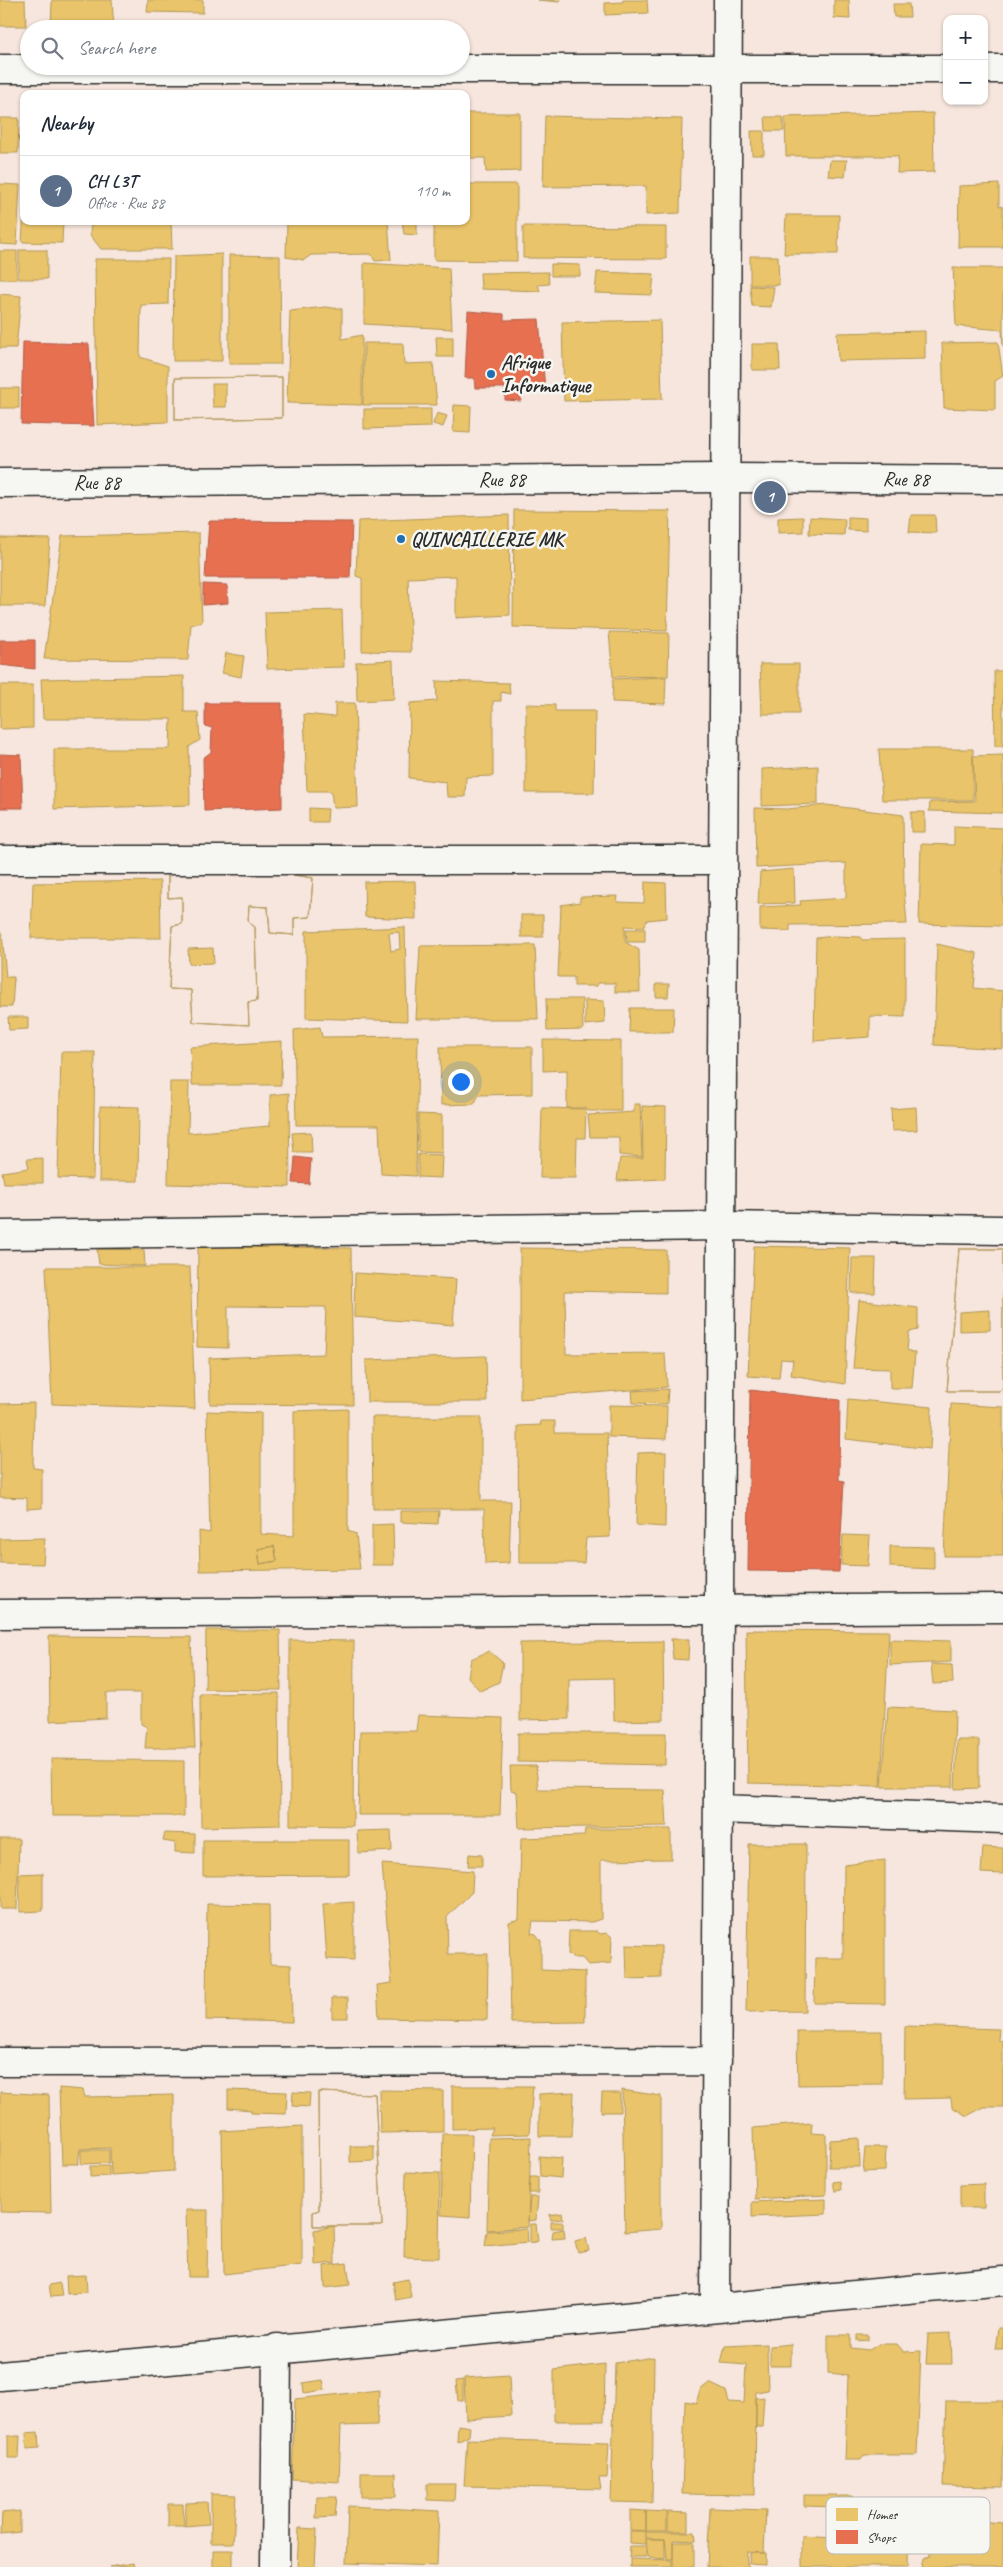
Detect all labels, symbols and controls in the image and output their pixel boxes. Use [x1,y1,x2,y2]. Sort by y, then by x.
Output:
map controls [943,15,988,105]
button: + [943,15,988,60]
search box [20,20,470,75]
icon: search [38,34,66,62]
text: Search here [78,36,155,60]
button: − [943,60,988,105]
text: Nearby [40,110,93,136]
text: CH L3T [87,169,137,193]
text: 1 [52,181,60,201]
text: 110 m [416,181,450,201]
text: Office · Rue 88 [87,193,165,213]
place label: Afrique Informatique [501,350,592,398]
marker: Afrique Informatique [485,368,497,380]
street label: Rue 88 [882,466,932,492]
street label: Rue 88 [479,467,527,492]
street label: Rue 88 [74,470,122,495]
pin: 1 [754,478,786,516]
place label: QUINCAILLERIE MK [411,527,566,552]
marker: QUINCAILLERIE MK [395,533,407,545]
your location [448,1069,474,1095]
legend [826,2497,990,2554]
text: Homes [867,2506,898,2523]
text: Shops [867,2529,897,2546]

